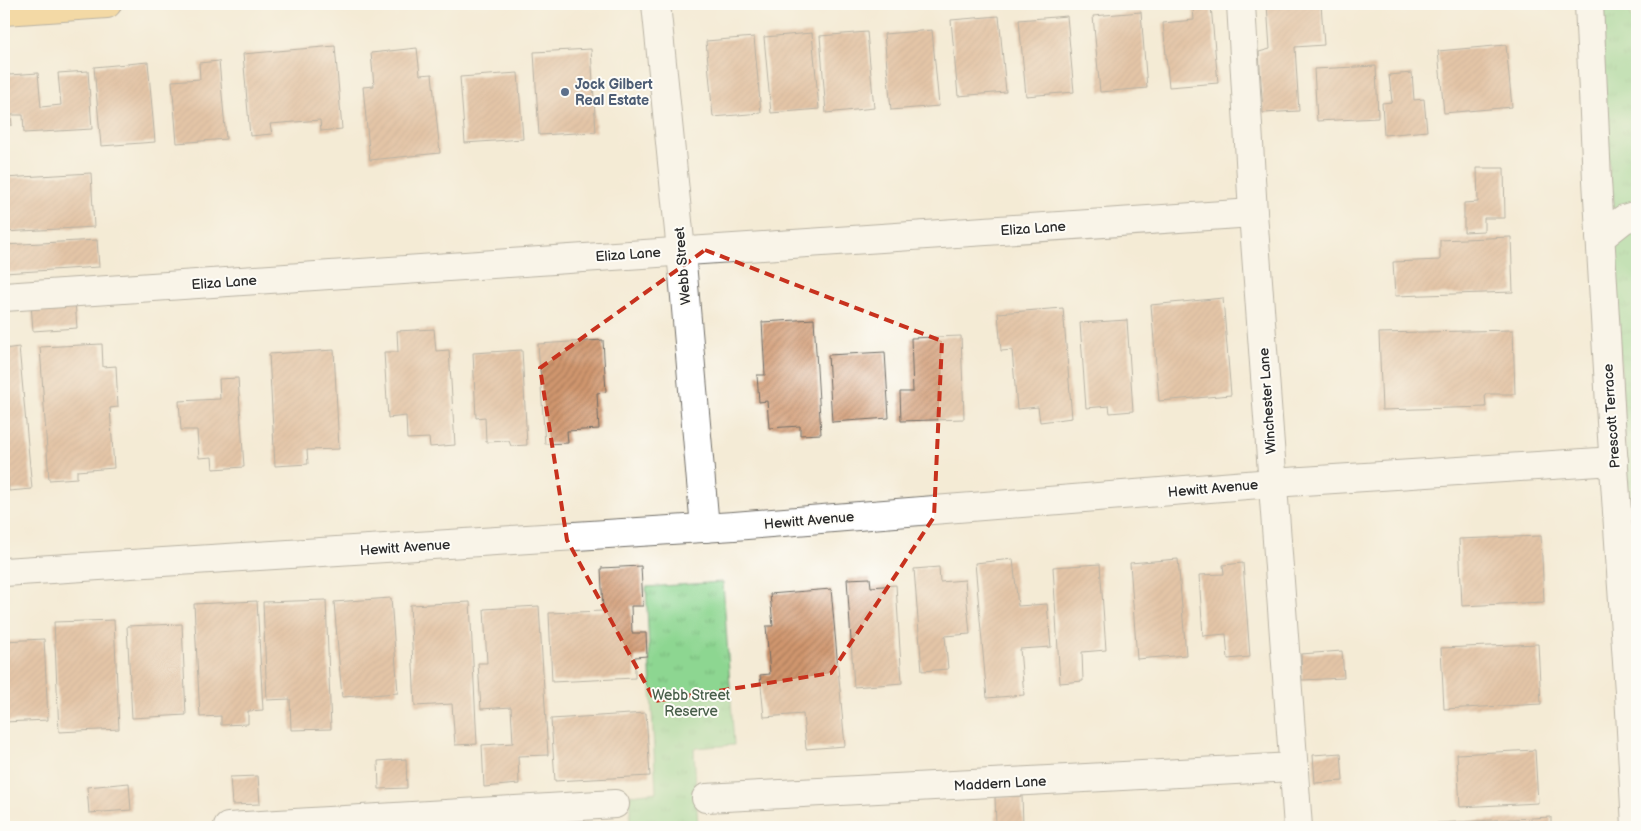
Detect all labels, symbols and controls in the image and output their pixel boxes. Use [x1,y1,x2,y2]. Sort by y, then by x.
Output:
place label: Jock Gilbert Real Estate [575,76,653,109]
marker: Jock Gilbert Real Estate [559,86,571,98]
street label: Eliza Lane [1000,218,1066,239]
street label: Webb Street [671,226,694,306]
street label: Eliza Lane [595,244,661,265]
street label: Eliza Lane [191,272,257,293]
street label: Winchester Lane [1255,347,1280,455]
street label: Prescott Terrace [1599,363,1624,469]
street label: Hewitt Avenue [1167,476,1259,501]
street label: Hewitt Avenue [763,508,855,533]
street label: Hewitt Avenue [359,536,451,559]
park label: Webb Street Reserve [652,687,731,720]
street label: Maddern Lane [953,773,1047,794]

